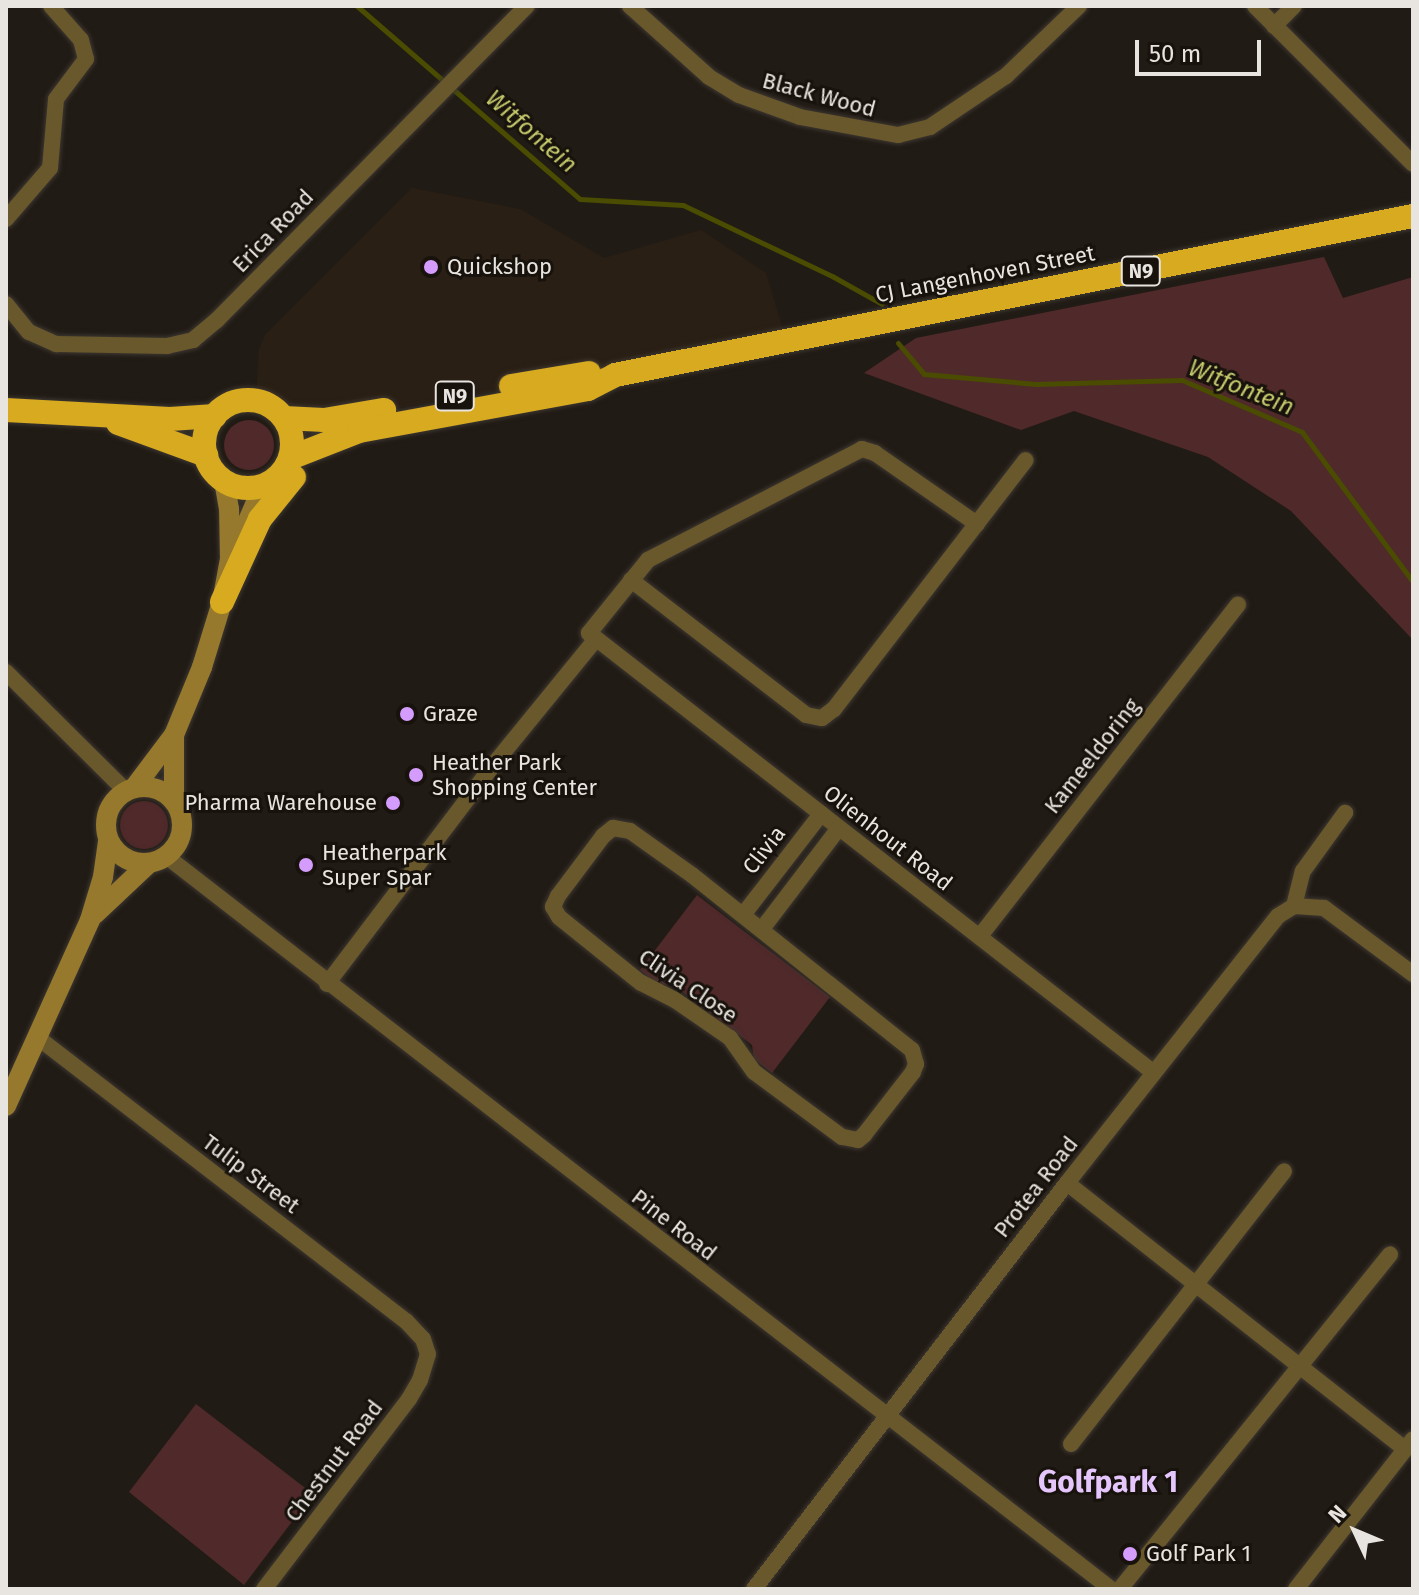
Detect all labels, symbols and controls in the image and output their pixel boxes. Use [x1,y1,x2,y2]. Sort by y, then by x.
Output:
scale bar [1139,24,1265,74]
text: 50 m [1149,40,1201,68]
street label: Black Wood [760,67,878,123]
water label: Witfontein [480,85,582,179]
street label: Erica Road [227,184,319,278]
street label: CJ Langenhoven Street [873,240,1097,308]
place label: Quickshop [447,254,552,280]
road number: N9 [1119,255,1163,287]
marker: Quickshop [422,258,440,276]
water label: Witfontein [1184,354,1298,422]
road number: N9 [433,380,477,412]
street label: Kameeldoring [1039,693,1145,819]
place label: Graze [423,701,478,727]
marker: Graze [398,705,416,723]
place label: Heather Park Shopping Center [432,749,597,800]
marker: Heather Park Shopping Center [407,766,425,784]
street label: Olienhout Road [818,780,958,896]
place label: Pharma Warehouse [185,790,377,816]
marker: Pharma Warehouse [384,794,402,812]
street label: Clivia [737,821,791,879]
place label: Heatherpark Super Spar [322,839,447,890]
marker: Heatherpark Super Spar [297,856,315,874]
street label: Clivia Close [634,943,742,1029]
street label: Tulip Street [197,1129,305,1219]
street label: Protea Road [988,1131,1084,1243]
street label: Pine Road [626,1184,722,1266]
street label: Chestnut Road [280,1395,388,1527]
district label: Golfpark 1 [1038,1464,1178,1500]
north arrow [1315,1491,1395,1571]
text: N [1323,1499,1352,1529]
place label: Golf Park 1 [1146,1541,1251,1567]
marker: Golf Park 1 [1121,1545,1139,1563]

